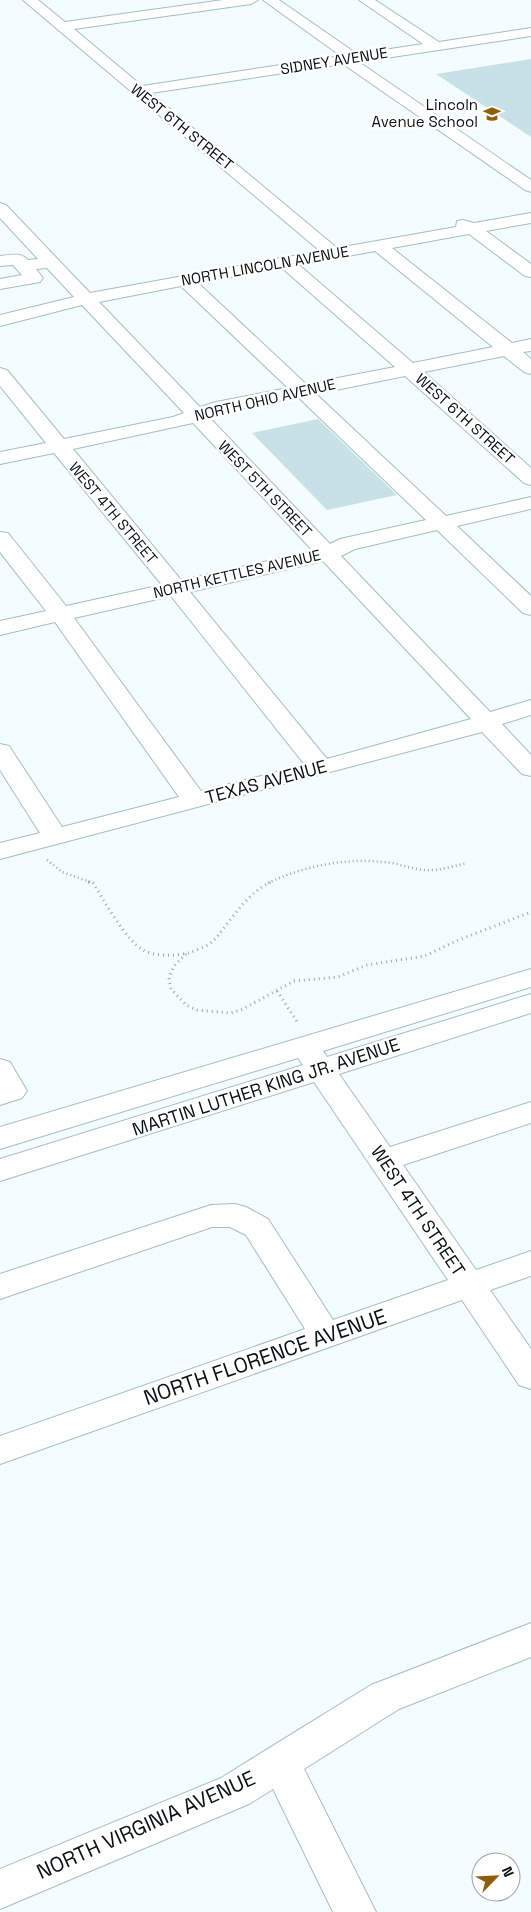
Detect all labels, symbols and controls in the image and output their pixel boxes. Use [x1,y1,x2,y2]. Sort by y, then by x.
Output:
street label: SIDNEY AVENUE [279,43,389,78]
street label: WEST 6TH STREET [127,79,238,174]
place label: Lincoln Avenue School [372,95,478,131]
school or university icon: Lincoln Avenue School [482,104,502,124]
street label: NORTH LINCOLN AVENUE [180,241,350,290]
street label: WEST 6TH STREET [412,369,519,468]
street label: NORTH OHIO AVENUE [193,374,337,425]
street label: WEST 5TH STREET [214,436,316,541]
street label: WEST 4TH STREET [65,458,162,568]
street label: NORTH KETTLES AVENUE [151,545,322,602]
street label: TEXAS AVENUE [203,754,329,809]
street label: MARTIN LUTHER KING JR. AVENUE [129,1032,402,1141]
street label: WEST 4TH STREET [366,1141,471,1281]
street label: NORTH FLORENCE AVENUE [140,1302,390,1411]
street label: NORTH VIRGINIA AVENUE [32,1764,259,1885]
north arrow [471,1852,521,1902]
text: N [498,1864,518,1880]

